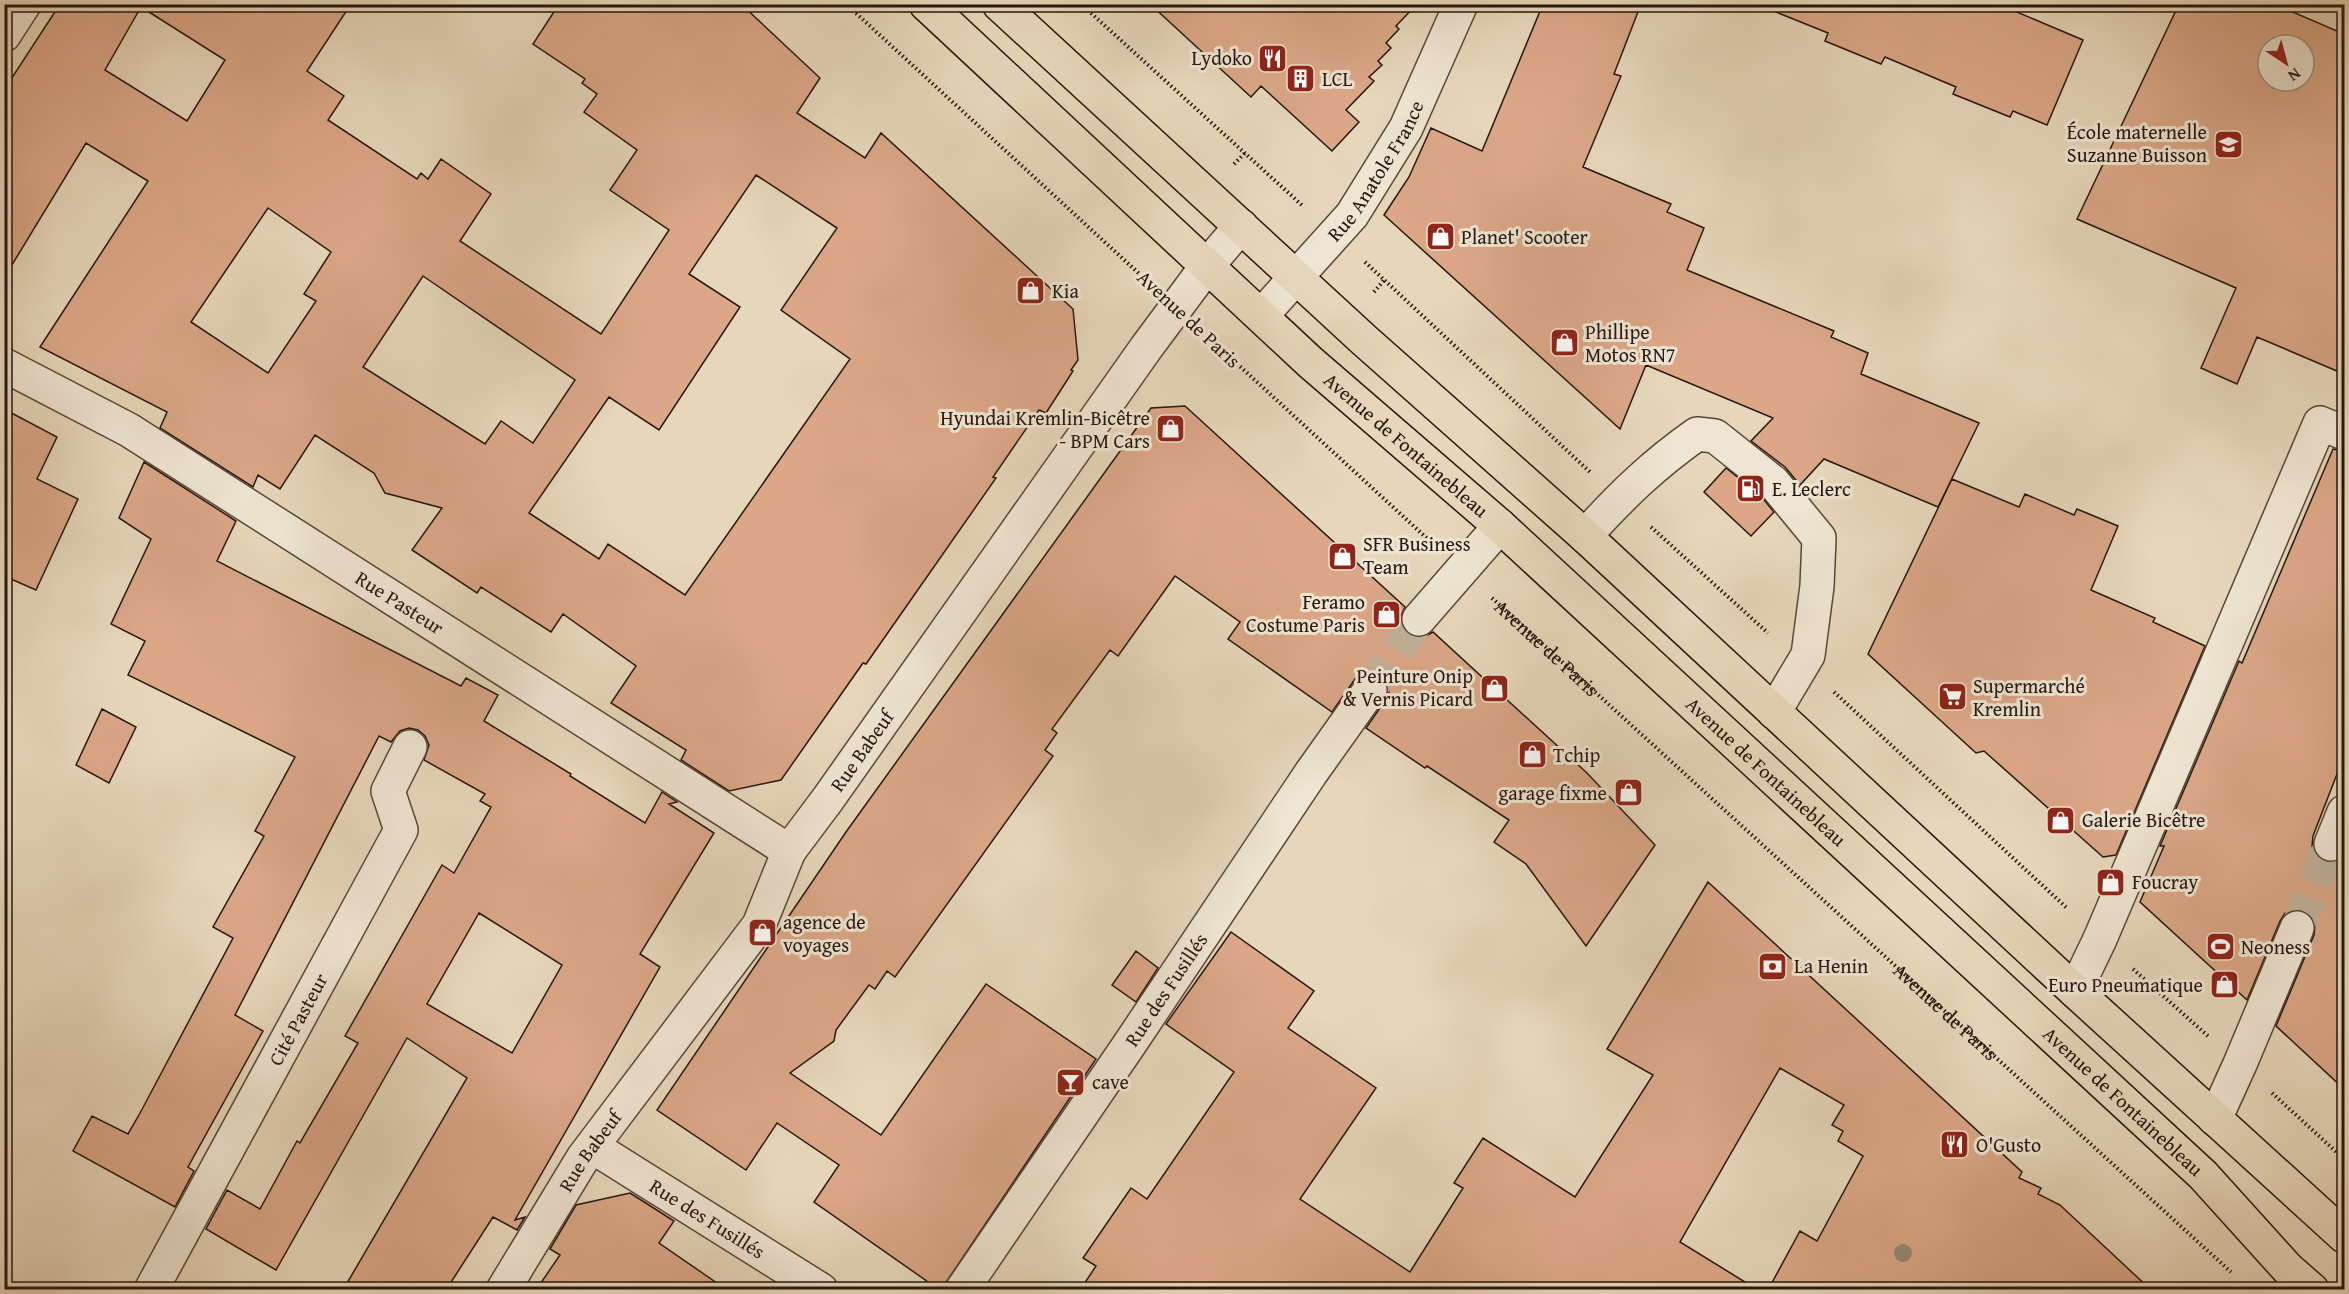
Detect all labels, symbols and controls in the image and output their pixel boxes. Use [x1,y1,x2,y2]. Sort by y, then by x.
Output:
north arrow [2256,33,2316,93]
restaurant icon: Lydoko [1257,42,1289,74]
place label: Lydoko [1191,43,1252,72]
text: N [2283,62,2306,88]
building icon: LCL [1285,63,1317,95]
place label: LCL [1322,64,1353,93]
street label: Rue Anatole France [1320,96,1431,248]
place label: École maternelle Suzanne Buisson [2067,117,2207,169]
school or university icon: École maternelle Suzanne Buisson [2212,128,2244,160]
shop icon: Planet' Scooter [1424,221,1456,253]
place label: Planet' Scooter [1461,222,1588,251]
street label: Avenue de Paris [1131,263,1248,374]
shop icon: Kia [1015,275,1047,307]
place label: Kia [1052,276,1079,305]
place label: Phillipe Motos RN7 [1585,317,1675,369]
shop icon: Phillipe Motos RN7 [1548,327,1580,359]
street label: Avenue de Fontainebleau [1318,365,1495,524]
place label: Hyundai Kremlin-Bicêtre - BPM Cars [940,403,1150,455]
shop icon: Hyundai Kremlin-Bicêtre - BPM Cars [1155,413,1187,445]
fuel station icon: E. Leclerc [1735,473,1767,505]
place label: E. Leclerc [1772,474,1851,503]
place label: SFR Business Team [1363,529,1471,581]
shop icon: SFR Business Team [1326,540,1358,572]
street label: Rue Pasteur [350,563,450,641]
place label: Feramo Costume Paris [1246,587,1365,639]
street label: Avenue de Paris [1488,592,1606,703]
shop icon: Feramo Costume Paris [1370,598,1402,630]
place label: Peinture Onip & Vernis Picard [1343,661,1473,713]
place label: Supermarché Kremlin [1973,671,2085,723]
shop icon: Peinture Onip & Vernis Picard [1478,672,1510,704]
supermarket icon: Supermarché Kremlin [1936,681,1968,713]
street label: Avenue de Fontainebleau [1680,690,1853,853]
street label: Rue Babeuf [823,702,902,797]
shop icon: Tchip [1516,739,1548,771]
place label: Tchip [1553,740,1601,769]
shop icon: garage fixme [1612,777,1644,809]
place label: garage fixme [1498,778,1607,807]
shop icon: Galerie Bicêtre [2045,804,2077,836]
place label: Galerie Bicêtre [2082,805,2205,834]
shop icon: Foucray [2095,866,2127,898]
place label: Foucray [2132,867,2198,896]
place label: agence de voyages [783,907,866,959]
shop icon: agence de voyages [746,917,778,949]
street label: Rue des Fusillés [1117,927,1214,1052]
sports icon: Neoness [2204,931,2236,963]
place label: Neoness [2241,932,2310,961]
bank icon: La Henin [1757,950,1789,982]
place label: La Henin [1794,951,1868,980]
street label: Avenue de Paris [1887,956,2005,1067]
street label: Cité Pasteur [261,968,335,1070]
shop icon: Euro Pneumatique [2208,969,2240,1001]
place label: Euro Pneumatique [2048,970,2203,999]
street label: Avenue de Fontainebleau [2037,1019,2210,1183]
bar icon: cave [1055,1066,1087,1098]
place label: cave [1092,1067,1129,1096]
street label: Rue Babeuf [551,1102,630,1197]
restaurant icon: O'Gusto [1939,1129,1971,1161]
place label: O'Gusto [1976,1130,2041,1159]
street label: Rue des Fusillés [644,1171,771,1266]

